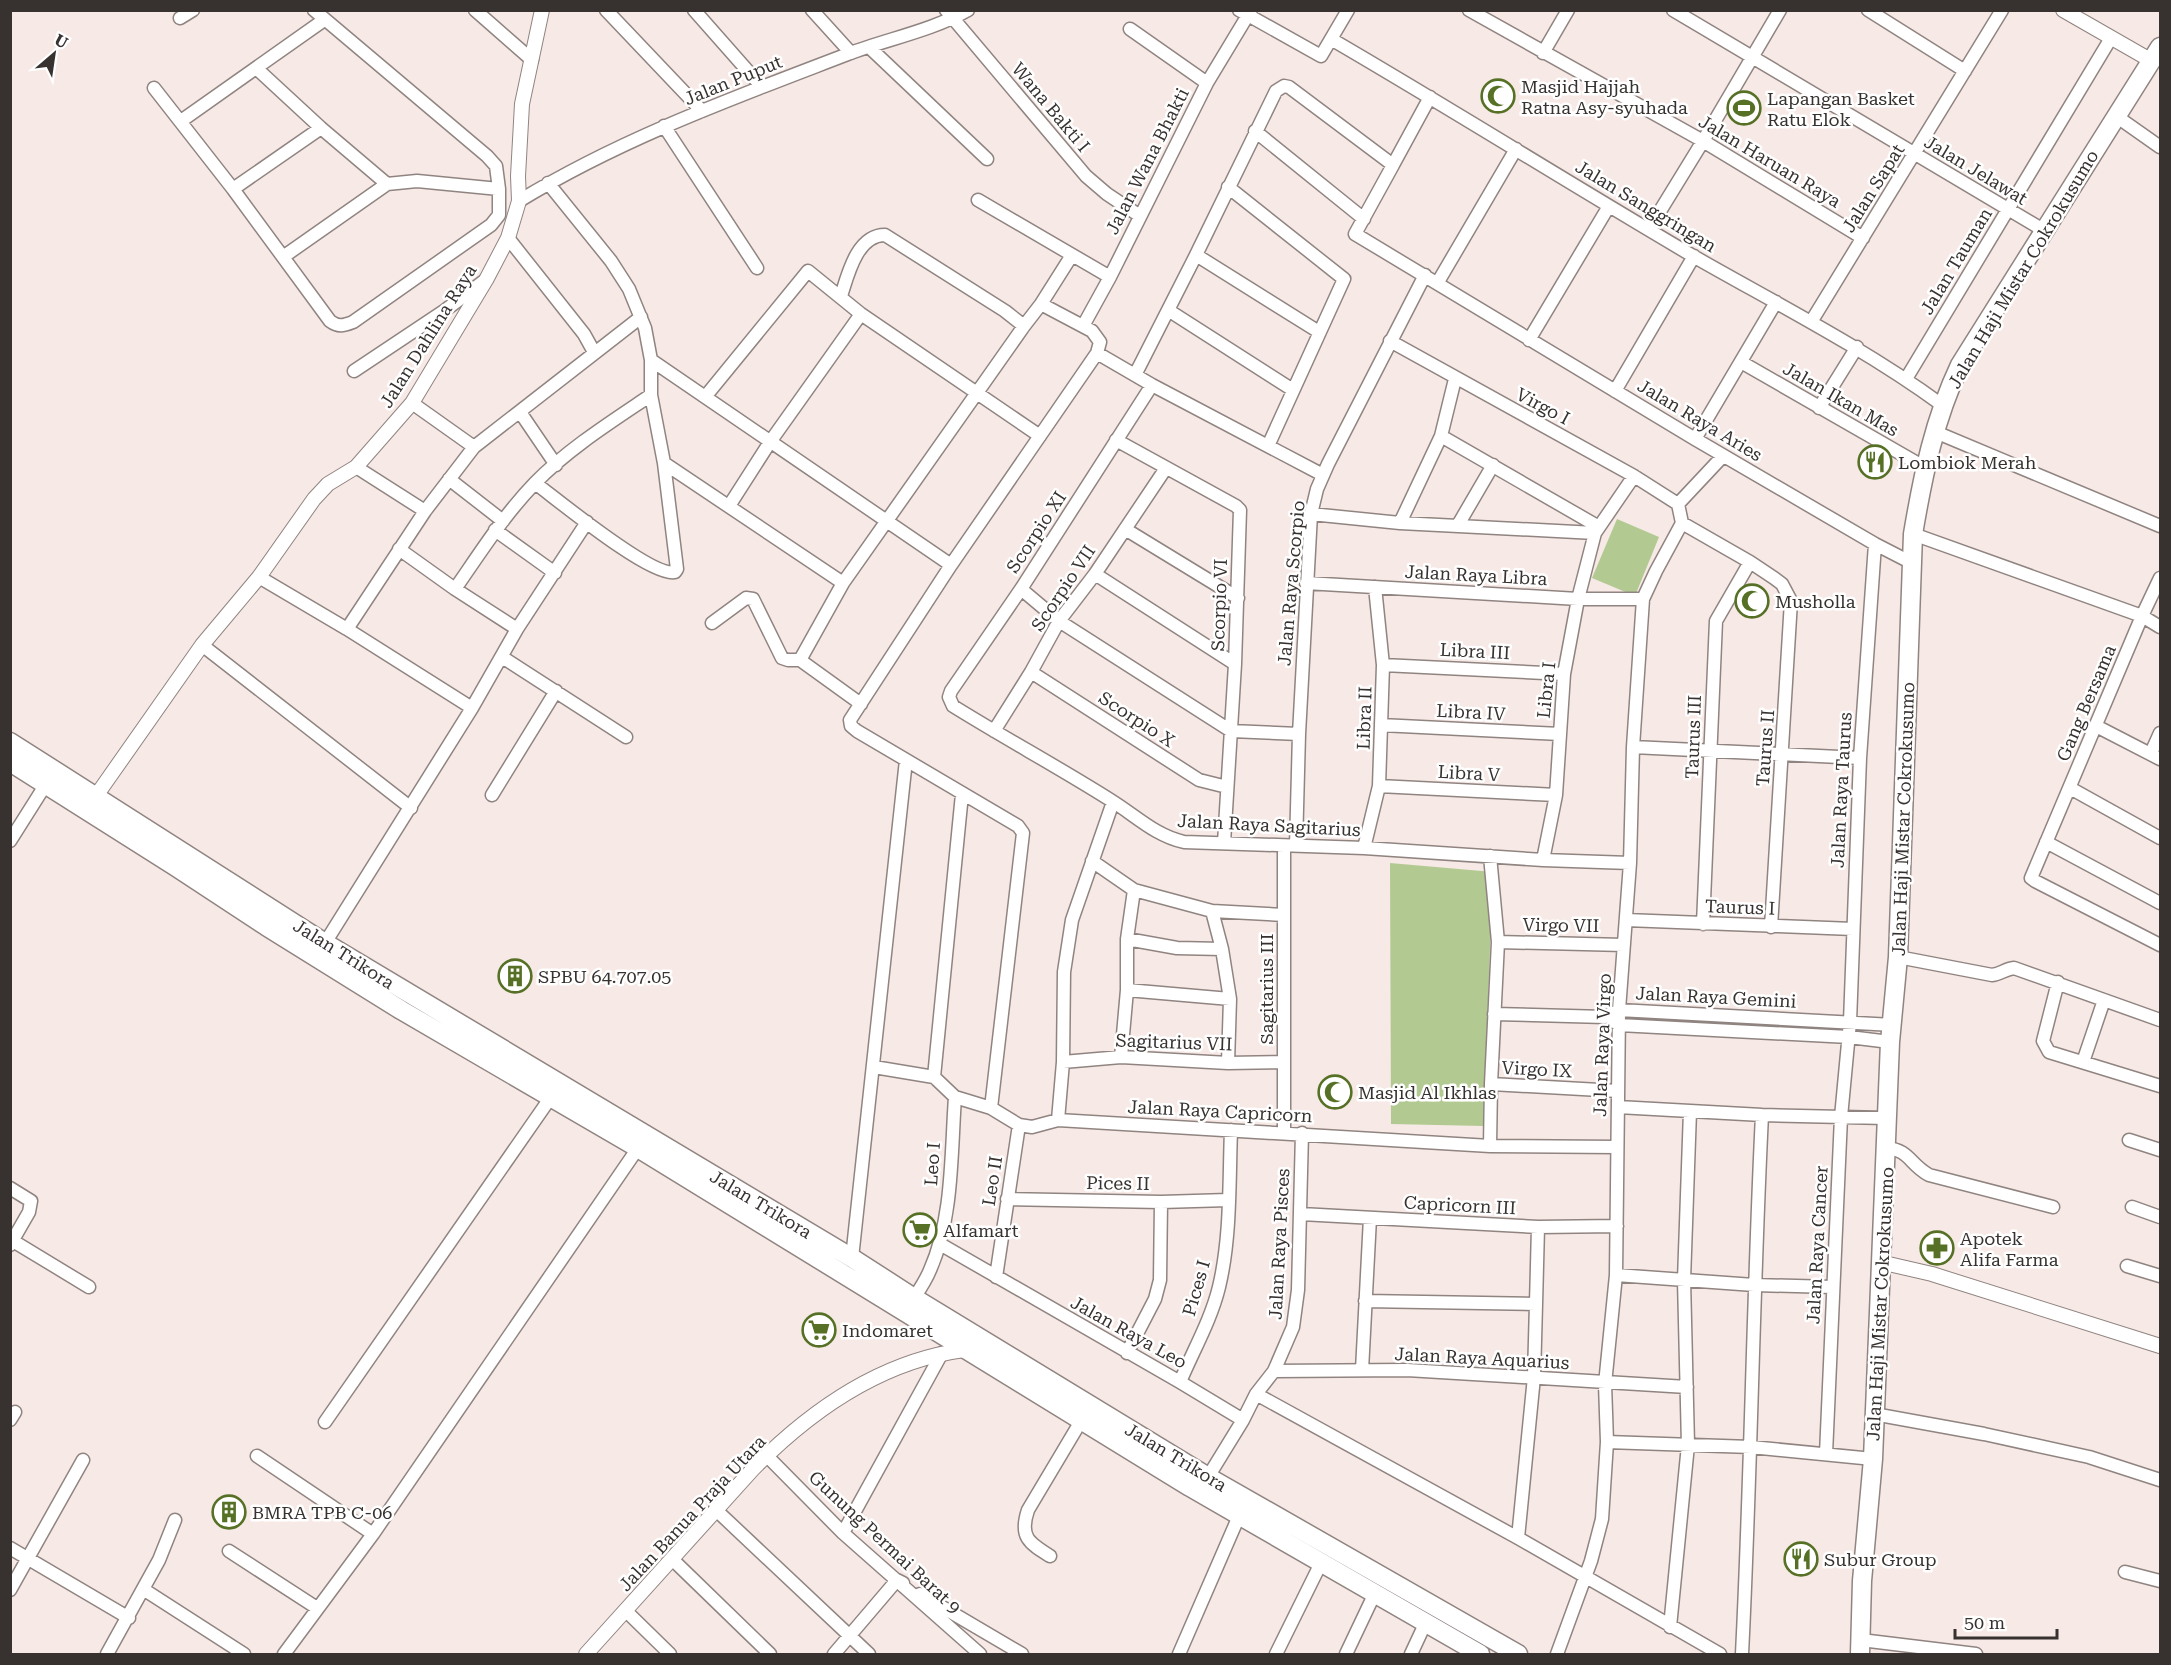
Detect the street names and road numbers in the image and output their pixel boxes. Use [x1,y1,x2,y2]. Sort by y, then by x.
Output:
street label: Jalan Puput [681,51,785,109]
street label: Wana Bakti I [1008,58,1094,156]
street label: Jalan Wana Bhakti [1101,84,1193,238]
street label: Jalan Haruan Raya [1695,110,1845,212]
street label: Jalan Jelawat [1921,131,2032,209]
street label: Jalan Sapat [1838,140,1909,236]
street label: Jalan Haji Mistar Cokrokusumo [1943,146,2103,392]
street label: Jalan Sanggringan [1572,156,1720,256]
street label: Jalan Tauman [1916,204,1996,318]
street label: Jalan Dahlina Raya [375,260,481,411]
street label: Jalan Ikan Mas [1780,357,1902,441]
street label: Jalan Raya Aries [1634,375,1766,465]
street label: Virgo I [1513,383,1573,429]
street label: Scorpio XI [1002,487,1070,577]
street label: Jalan Raya Scorpio [1273,500,1309,666]
street label: Scorpio VII [1027,541,1099,635]
street label: Scorpio VI [1207,558,1231,652]
street label: Jalan Raya Libra [1404,561,1548,589]
street label: Libra III [1439,639,1511,663]
street label: Gang Bersama [2052,642,2120,764]
street label: Libra I [1533,661,1559,719]
street label: Jalan Haji Mistar Cokrokusumo [1888,682,1918,956]
street label: Libra II [1352,686,1376,750]
street label: Scorpio X [1095,687,1179,751]
street label: Taurus III [1681,695,1705,779]
street label: Libra IV [1436,700,1507,724]
street label: Taurus II [1752,709,1778,787]
street label: Jalan Raya Taurus [1826,711,1856,869]
street label: Libra V [1437,761,1501,785]
street label: Jalan Raya Sagitarius [1177,810,1361,840]
street label: Taurus I [1705,895,1775,919]
street label: Virgo VII [1522,914,1600,936]
street label: Jalan Trikora [290,915,398,993]
street label: Sagitarius III [1256,933,1277,1045]
street label: Jalan Raya Virgo [1589,973,1615,1117]
street label: Jalan Raya Gemini [1635,982,1797,1012]
street label: Sagitarius VII [1115,1029,1233,1055]
street label: Virgo IX [1501,1057,1573,1081]
street label: Jalan Raya Capricorn [1127,1096,1313,1126]
street label: Leo I [920,1142,944,1186]
street label: Leo II [978,1155,1006,1207]
street label: Jalan Trikora [706,1165,816,1243]
street label: Jalan Raya Cancer [1802,1165,1832,1325]
street label: Jalan Haji Mistar Cokrokusumo [1862,1166,1898,1442]
street label: Jalan Raya Pisces [1265,1168,1293,1320]
street label: Pices II [1086,1172,1150,1194]
street label: Capricorn III [1403,1192,1517,1218]
street label: Pices I [1178,1258,1214,1318]
street label: Jalan Raya Leo [1067,1291,1191,1373]
street label: Jalan Raya Aquarius [1394,1343,1570,1373]
street label: Jalan Trikora [1121,1418,1231,1496]
street label: Jalan Banua Praja Utara [614,1431,770,1595]
street label: Gunung Permai Barat 9 [805,1466,965,1618]

